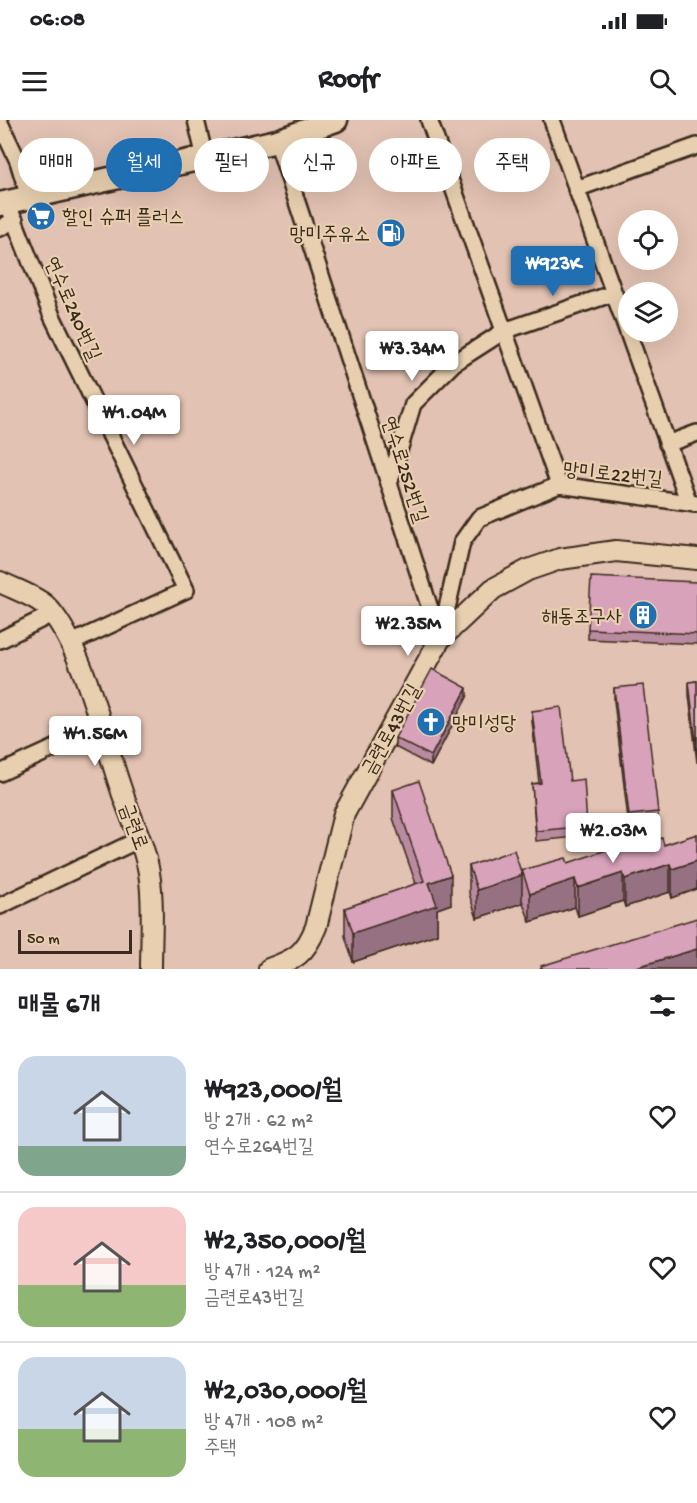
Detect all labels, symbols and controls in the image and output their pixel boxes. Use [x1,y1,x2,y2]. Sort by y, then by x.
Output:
text: 06:08 [30,8,85,34]
icon: menu [18,65,51,98]
text: Roofr [319,65,379,97]
icon: search [646,65,679,98]
chip: 매매 [18,138,94,192]
chip: 월세 [106,138,182,192]
chip: 필터 [194,138,269,192]
chip: 신규 [281,138,357,192]
chip: 아파트 [369,138,462,192]
chip: 주택 [474,138,550,192]
supermarket icon: 할인 슈퍼 플러스 [25,200,57,232]
place label: 할인 슈퍼 플러스 [62,208,184,231]
map controls [618,210,678,342]
button: locate [618,210,678,270]
fuel station icon: 망미주유소 [375,217,407,249]
place label: 망미주유소 [290,225,370,248]
pin: ₩923K [511,246,595,297]
street label: 연수로240번길 [38,254,104,365]
text: ₩923K [525,254,581,277]
button: layers [618,282,678,342]
pin: ₩3.34M [363,331,461,382]
text: ₩3.34M [379,339,445,362]
pin: ₩1.04M [85,395,183,446]
text: ₩1.04M [102,403,166,426]
street label: 연수로252번길 [375,414,431,526]
street label: 망미로22번길 [562,460,664,493]
building icon: 해동조구사 [627,599,659,631]
pin: ₩2.35M [359,606,457,657]
place label: 해동조구사 [542,607,622,630]
text: ₩2.35M [375,614,441,637]
street label: 금련로43번길 [359,681,427,780]
church icon: 망미성당 [415,706,447,738]
place label: 망미성당 [452,714,516,737]
pin: ₩1.56M [46,716,144,767]
text: ₩1.56M [63,724,127,747]
street label: 금련로 [113,801,151,854]
pin: ₩2.03M [564,813,662,864]
text: ₩2.03M [580,821,646,844]
scale bar [18,927,132,954]
text: 50 m [27,931,60,950]
icon: filters [646,989,679,1022]
text: 매물 6개 [18,992,100,1023]
text: ₩923,000/월 [204,1077,342,1108]
icon: home [66,1080,138,1152]
icon: heart [646,1100,679,1133]
text: 방 2개 · 62 m² [204,1111,313,1134]
text: 연수로264번길 [204,1137,314,1160]
text: ₩2,350,000/월 [204,1228,366,1259]
icon: home [66,1231,138,1303]
icon: heart [646,1251,679,1284]
text: 방 4개 · 124 m² [204,1262,320,1285]
text: 금련로43번길 [204,1288,304,1311]
text: ₩2,030,000/월 [204,1378,367,1409]
icon: home [66,1381,138,1453]
icon: heart [646,1401,679,1434]
text: 방 4개 · 108 m² [204,1412,323,1435]
text: 주택 [204,1438,236,1461]

